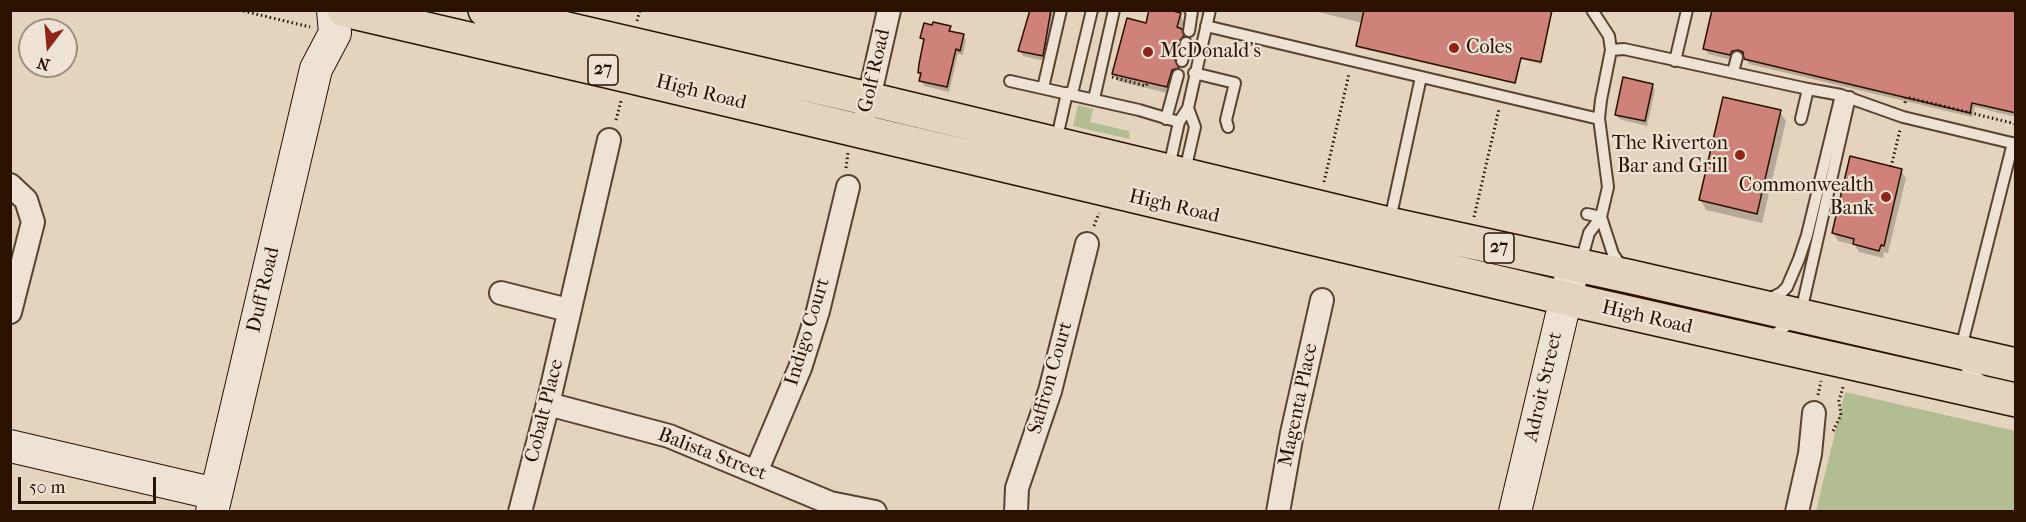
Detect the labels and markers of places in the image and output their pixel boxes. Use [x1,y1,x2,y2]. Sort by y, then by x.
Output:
place label: Coles [1466,36,1512,60]
place label: McDonald's [1160,40,1261,64]
marker: Coles [1447,41,1461,55]
marker: McDonald's [1141,45,1155,59]
place label: The Riverton Bar and Grill [1612,132,1728,179]
marker: The Riverton Bar and Grill [1733,148,1747,162]
place label: Commonwealth Bank [1739,174,1874,221]
marker: Commonwealth Bank [1879,190,1893,204]

